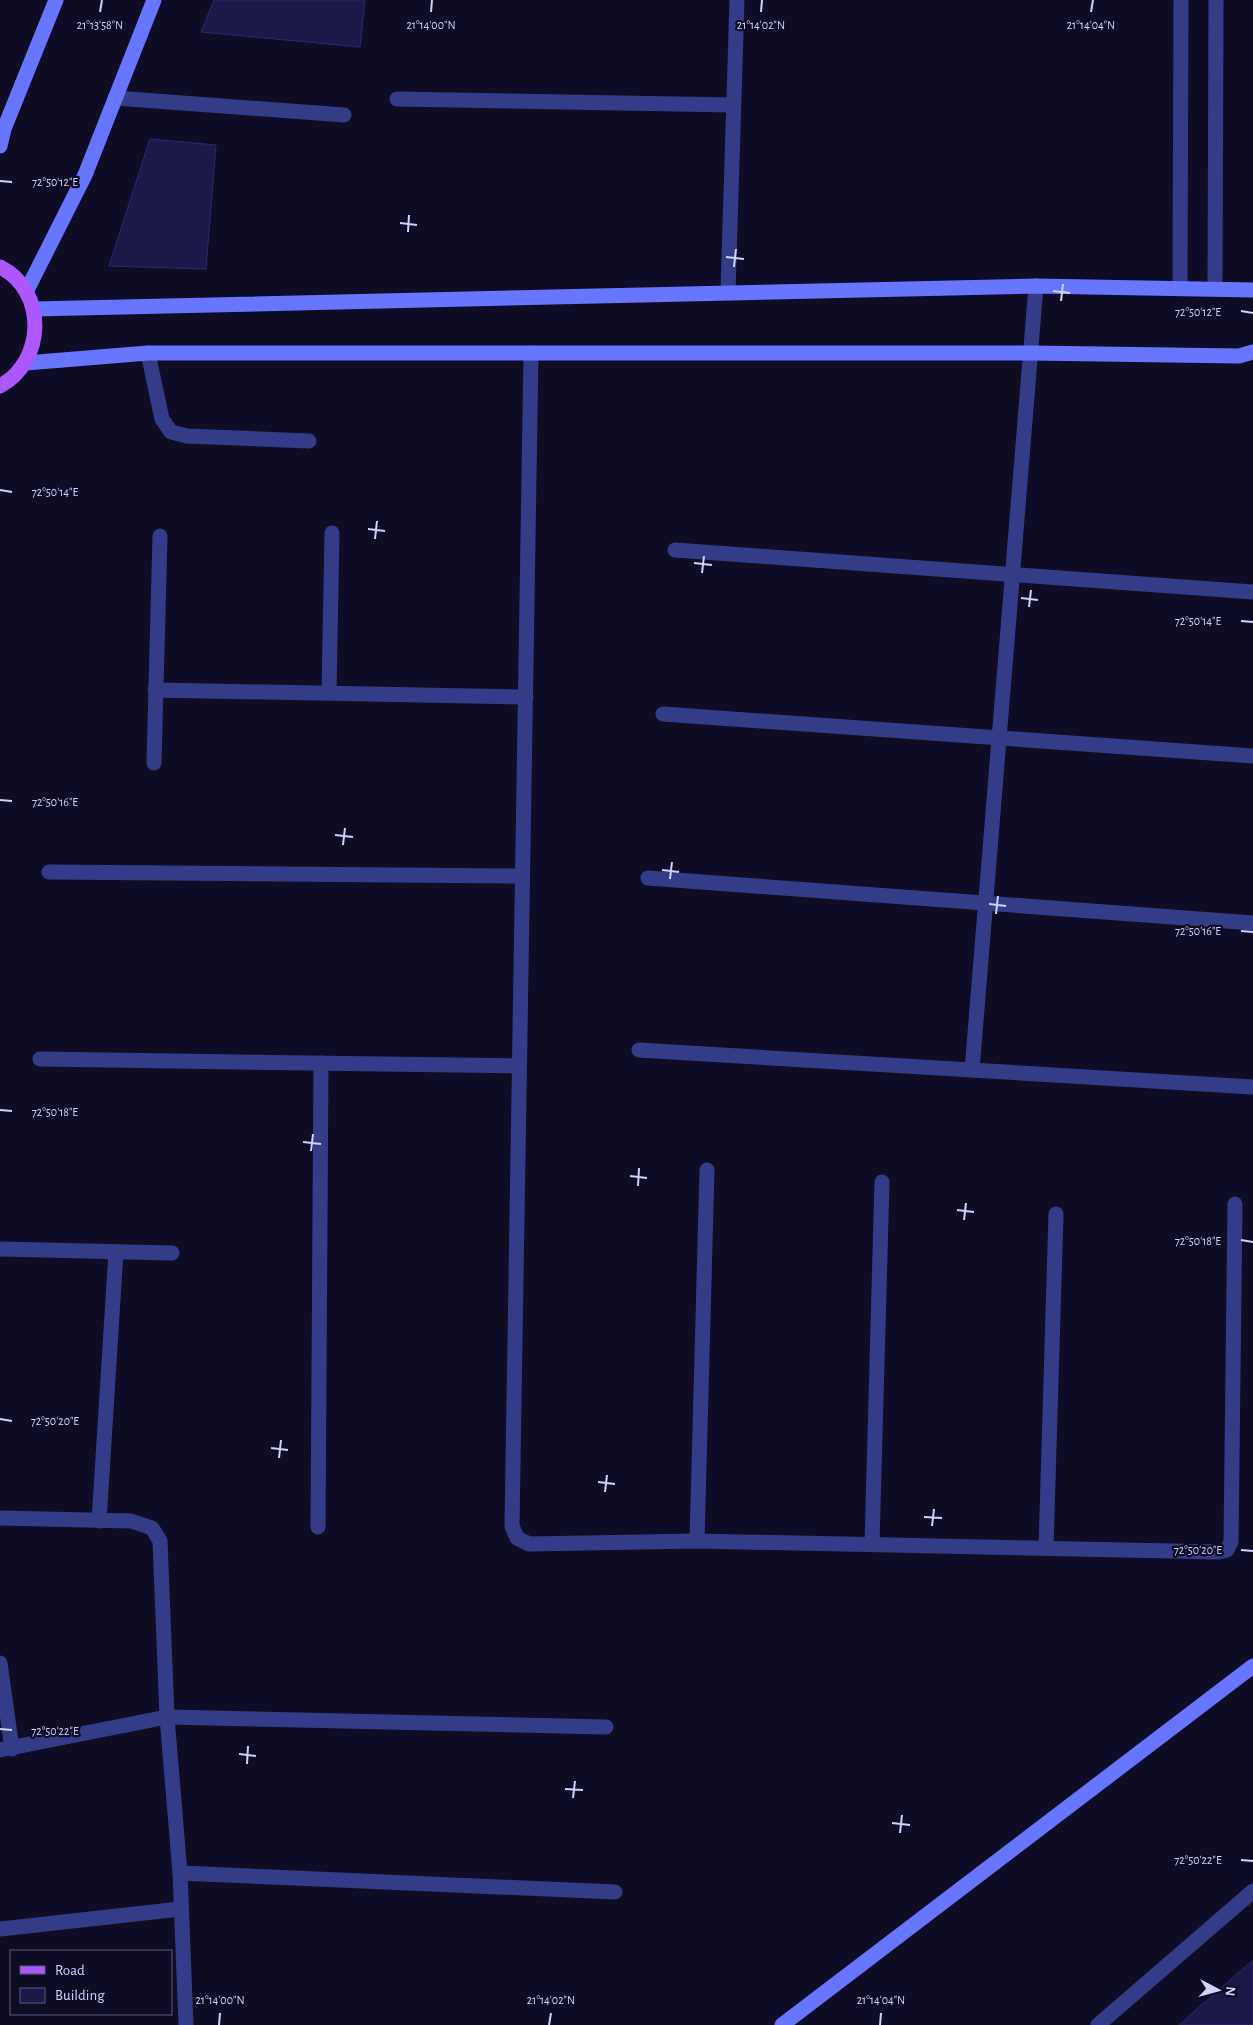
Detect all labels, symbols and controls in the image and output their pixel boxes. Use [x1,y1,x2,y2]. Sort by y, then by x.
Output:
text: 21°13'58"N [77,19,123,31]
text: 21°14'00"N [406,19,456,31]
text: 21°14'02"N [737,19,785,31]
text: 21°14'04"N [1067,19,1115,31]
text: 72°50'12"E [32,176,78,188]
text: 72°50'12"E [1175,306,1221,318]
text: 72°50'14"E [32,486,78,498]
text: 72°50'14"E [1175,615,1221,627]
text: 72°50'16"E [32,796,78,808]
text: 72°50'16"E [1175,925,1221,937]
text: 72°50'18"E [32,1106,78,1118]
text: 72°50'18"E [1175,1235,1221,1247]
text: 72°50'20"E [31,1415,79,1427]
text: 72°50'20"E [1174,1544,1222,1556]
text: 72°50'22"E [31,1725,79,1737]
text: 72°50'22"E [1174,1854,1222,1866]
legend [10,1950,172,2015]
text: Road [55,1963,85,1978]
north arrow [1193,1965,1243,2015]
text: N [1222,1986,1237,1997]
text: Building [55,1988,105,2003]
text: 21°14'00"N [195,1994,245,2006]
text: 21°14'02"N [527,1994,575,2006]
text: 21°14'04"N [857,1994,905,2006]

